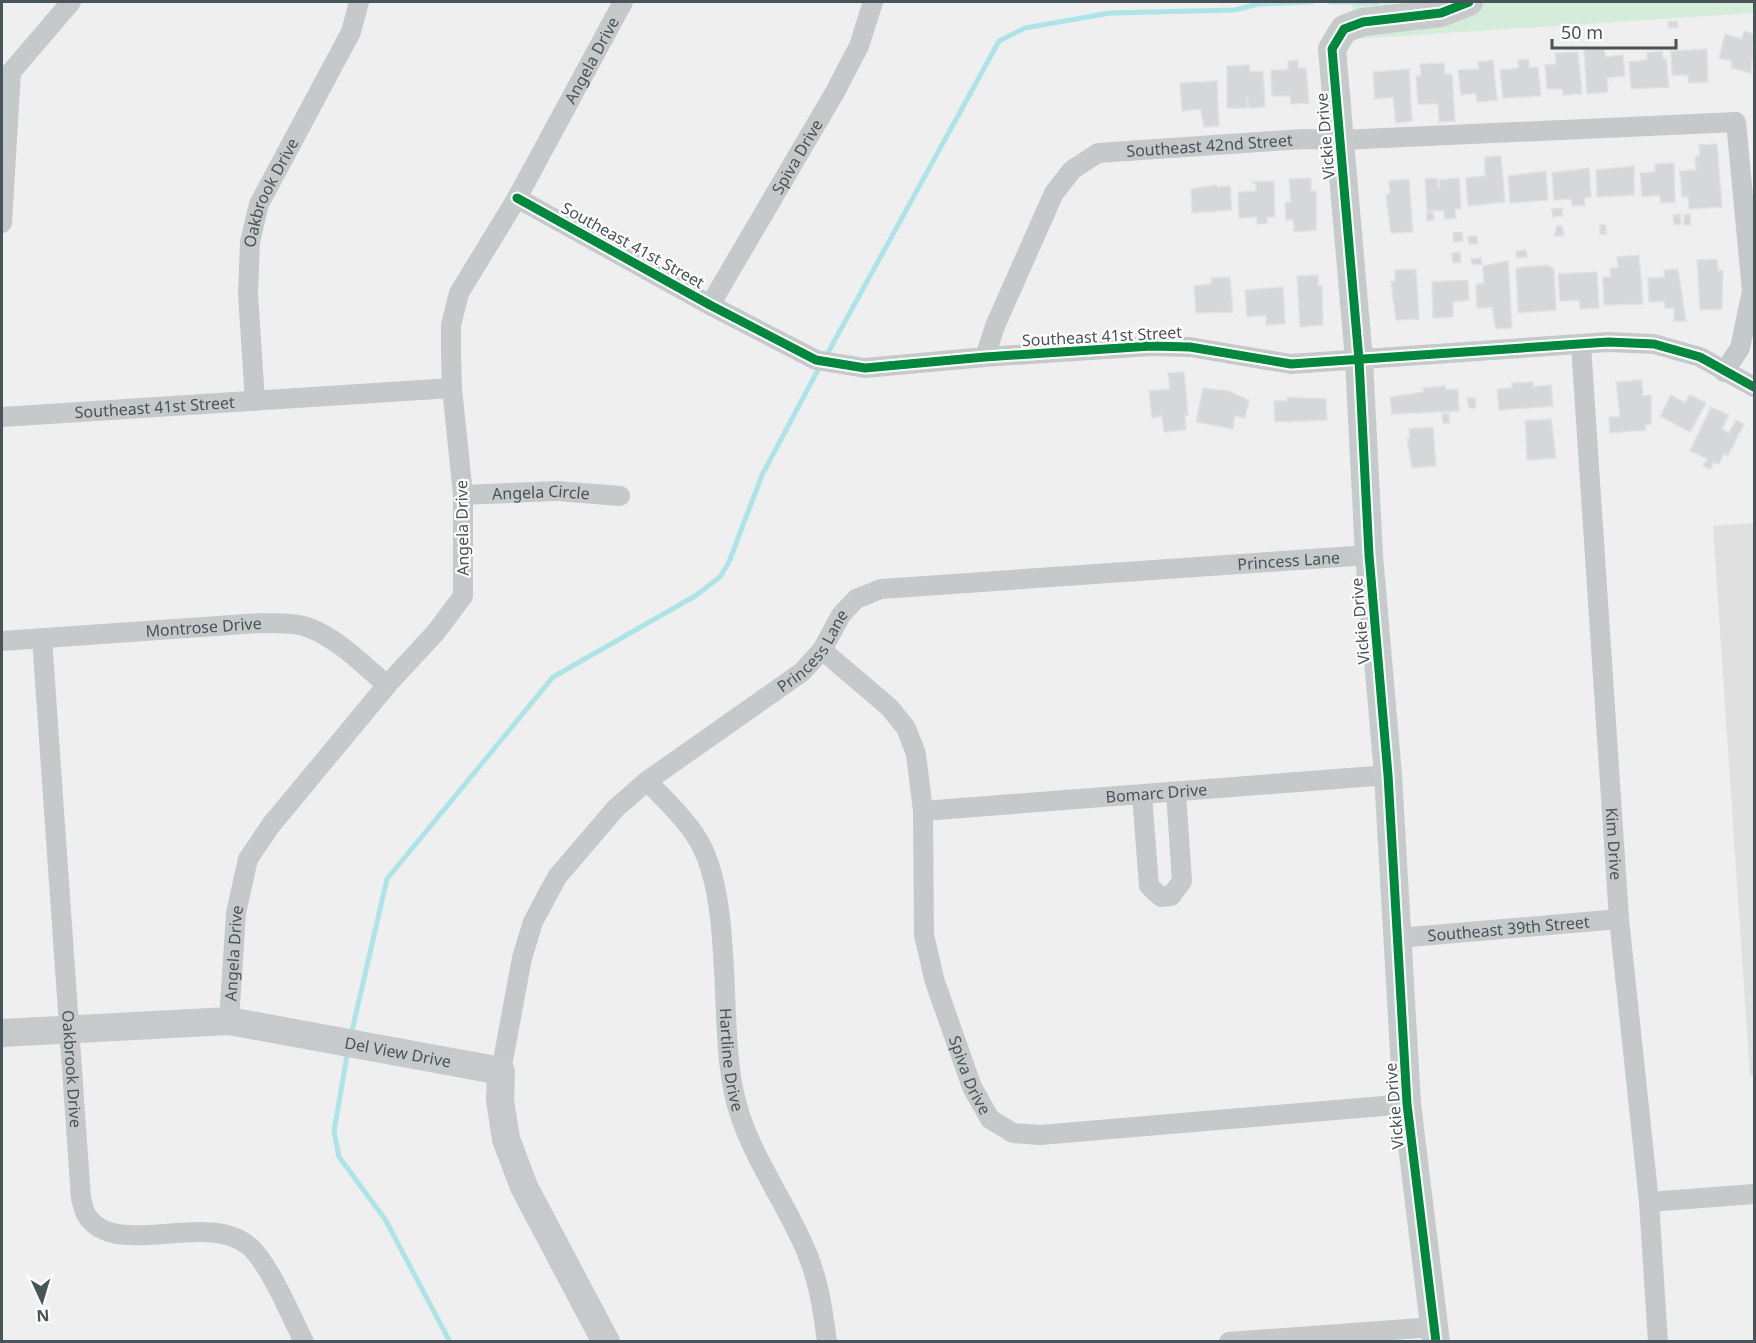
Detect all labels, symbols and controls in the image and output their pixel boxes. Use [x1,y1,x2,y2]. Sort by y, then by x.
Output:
scale bar [1552,12,1676,50]
street label: Angela Drive [559,13,624,108]
text: 50 m [1561,20,1603,44]
street label: Vickie Drive [1310,92,1340,180]
street label: Spiva Drive [766,115,828,198]
street label: Southeast 42nd Street [1126,129,1293,162]
street label: Oakbrook Drive [238,134,303,250]
street label: Southeast 41st Street [558,197,709,294]
street label: Southeast 41st Street [1021,321,1183,351]
street label: Southeast 41st Street [74,391,236,423]
street label: Angela Drive [450,480,474,576]
street label: Angela Circle [492,480,591,505]
street label: Princess Lane [1237,546,1341,575]
street label: Vickie Drive [1345,577,1375,665]
street label: Princess Lane [772,604,852,697]
street label: Montrose Drive [145,612,262,642]
street label: Bomarc Drive [1105,778,1208,808]
street label: Kim Drive [1601,807,1627,881]
street label: Angela Drive [219,903,248,1002]
street label: Southeast 39th Street [1427,911,1591,946]
street label: Hartline Drive [715,1008,749,1114]
street label: Oakbrook Drive [57,1009,87,1129]
street label: Del View Drive [343,1031,453,1073]
street label: Spiva Drive [944,1033,996,1119]
street label: Vickie Drive [1379,1062,1409,1150]
north arrow [12,1271,72,1331]
text: N [36,1305,50,1327]

